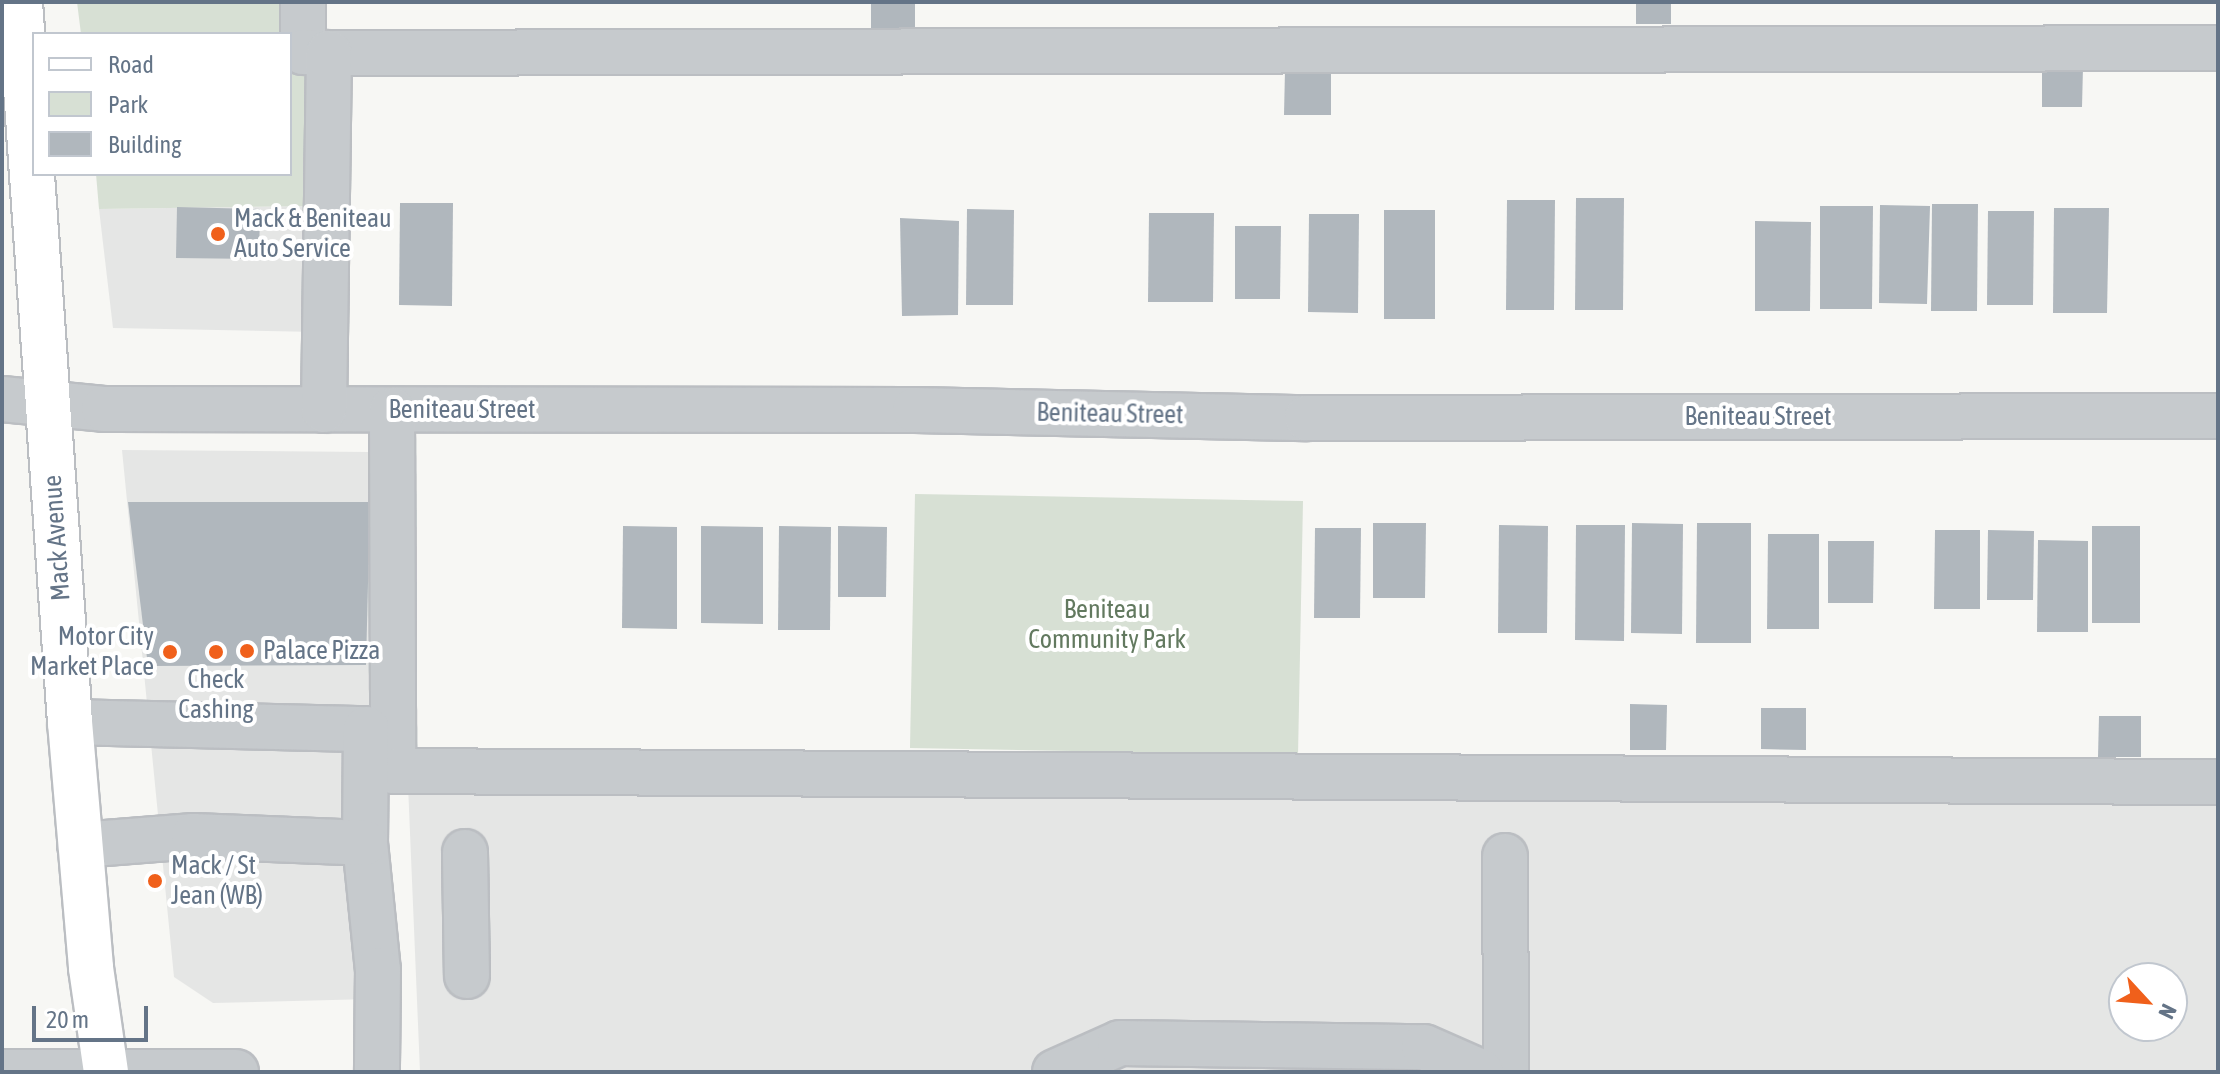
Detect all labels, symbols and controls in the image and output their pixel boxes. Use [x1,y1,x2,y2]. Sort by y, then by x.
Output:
legend [32,32,292,176]
text: Road [108,51,154,78]
text: Park [108,91,148,118]
text: Building [108,131,181,158]
place label: Mack & Beniteau Auto Service [234,203,392,264]
marker: Mack & Beniteau Auto Service [209,225,227,243]
street label: Beniteau Street [388,394,536,426]
street label: Beniteau Street [1036,397,1184,431]
street label: Beniteau Street [1684,401,1832,433]
street label: Mack Avenue [37,474,77,602]
park label: Beniteau Community Park [1028,594,1186,656]
place label: Motor City Market Place [30,621,154,682]
place label: Palace Pizza [263,635,380,667]
marker: Palace Pizza [238,642,256,660]
marker: Motor City Market Place [161,643,179,661]
marker: Check Cashing [207,643,225,661]
place label: Check Cashing [178,664,254,726]
place label: Mack / St Jean (WB) [171,850,263,912]
marker: Mack / St Jean (WB) [146,872,164,890]
north arrow [2108,962,2188,1042]
scale bar [36,990,152,1040]
text: N [2153,1000,2182,1023]
text: 20 m [46,1006,89,1033]

